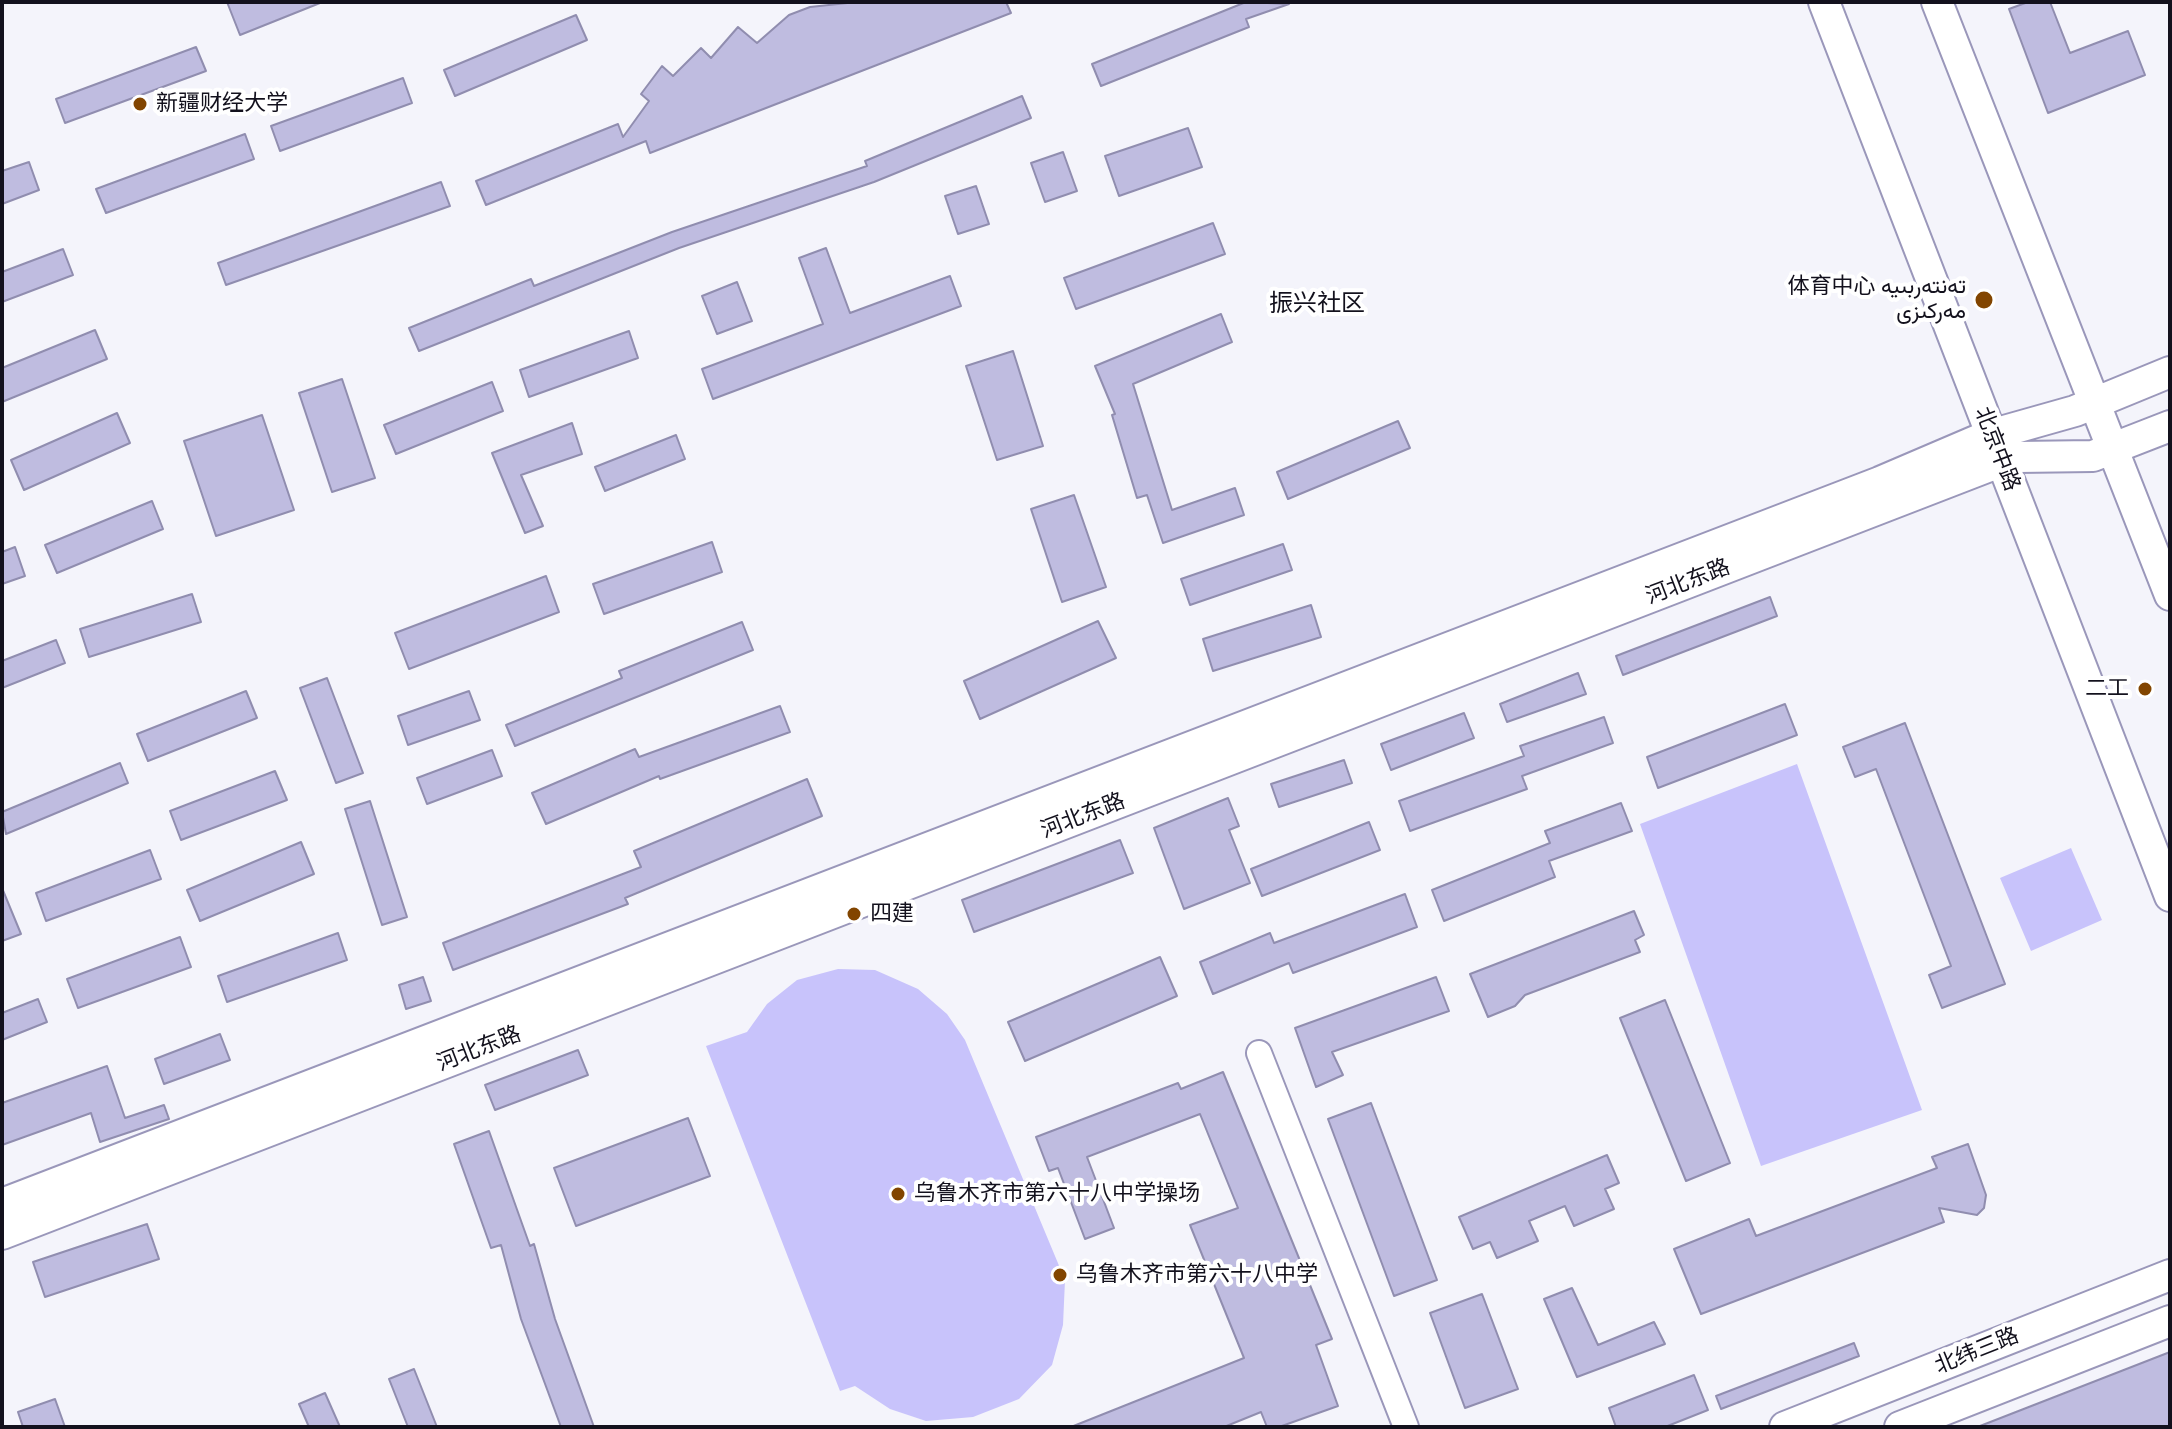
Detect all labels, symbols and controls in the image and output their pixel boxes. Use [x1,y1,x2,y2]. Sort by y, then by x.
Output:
place label: 新疆财经大学 [156,91,288,117]
marker: 新疆财经大学 [131,95,149,113]
place label: 体育中心 تەنتەربىيە مەركىزى [1787,274,1966,326]
marker: 体育中心 تەنتەربىيە مەركىزى [1973,289,1995,311]
district label: 振兴社区 [1269,290,1365,318]
street label: 北京中路 [1969,403,2025,495]
street label: 河北东路 [1642,554,1734,610]
place label: 二工 [2085,676,2129,702]
marker: 二工 [2136,680,2154,698]
street label: 河北东路 [1037,788,1129,844]
place label: 四建 [870,901,914,927]
marker: 四建 [845,905,863,923]
street label: 河北东路 [433,1021,525,1077]
place label: 乌鲁木齐市第六十八中学操场 [914,1181,1200,1207]
marker: 乌鲁木齐市第六十八中学操场 [889,1185,907,1203]
place label: 乌鲁木齐市第六十八中学 [1076,1262,1318,1288]
marker: 乌鲁木齐市第六十八中学 [1051,1266,1069,1284]
street label: 北纬三路 [1931,1322,2023,1380]

